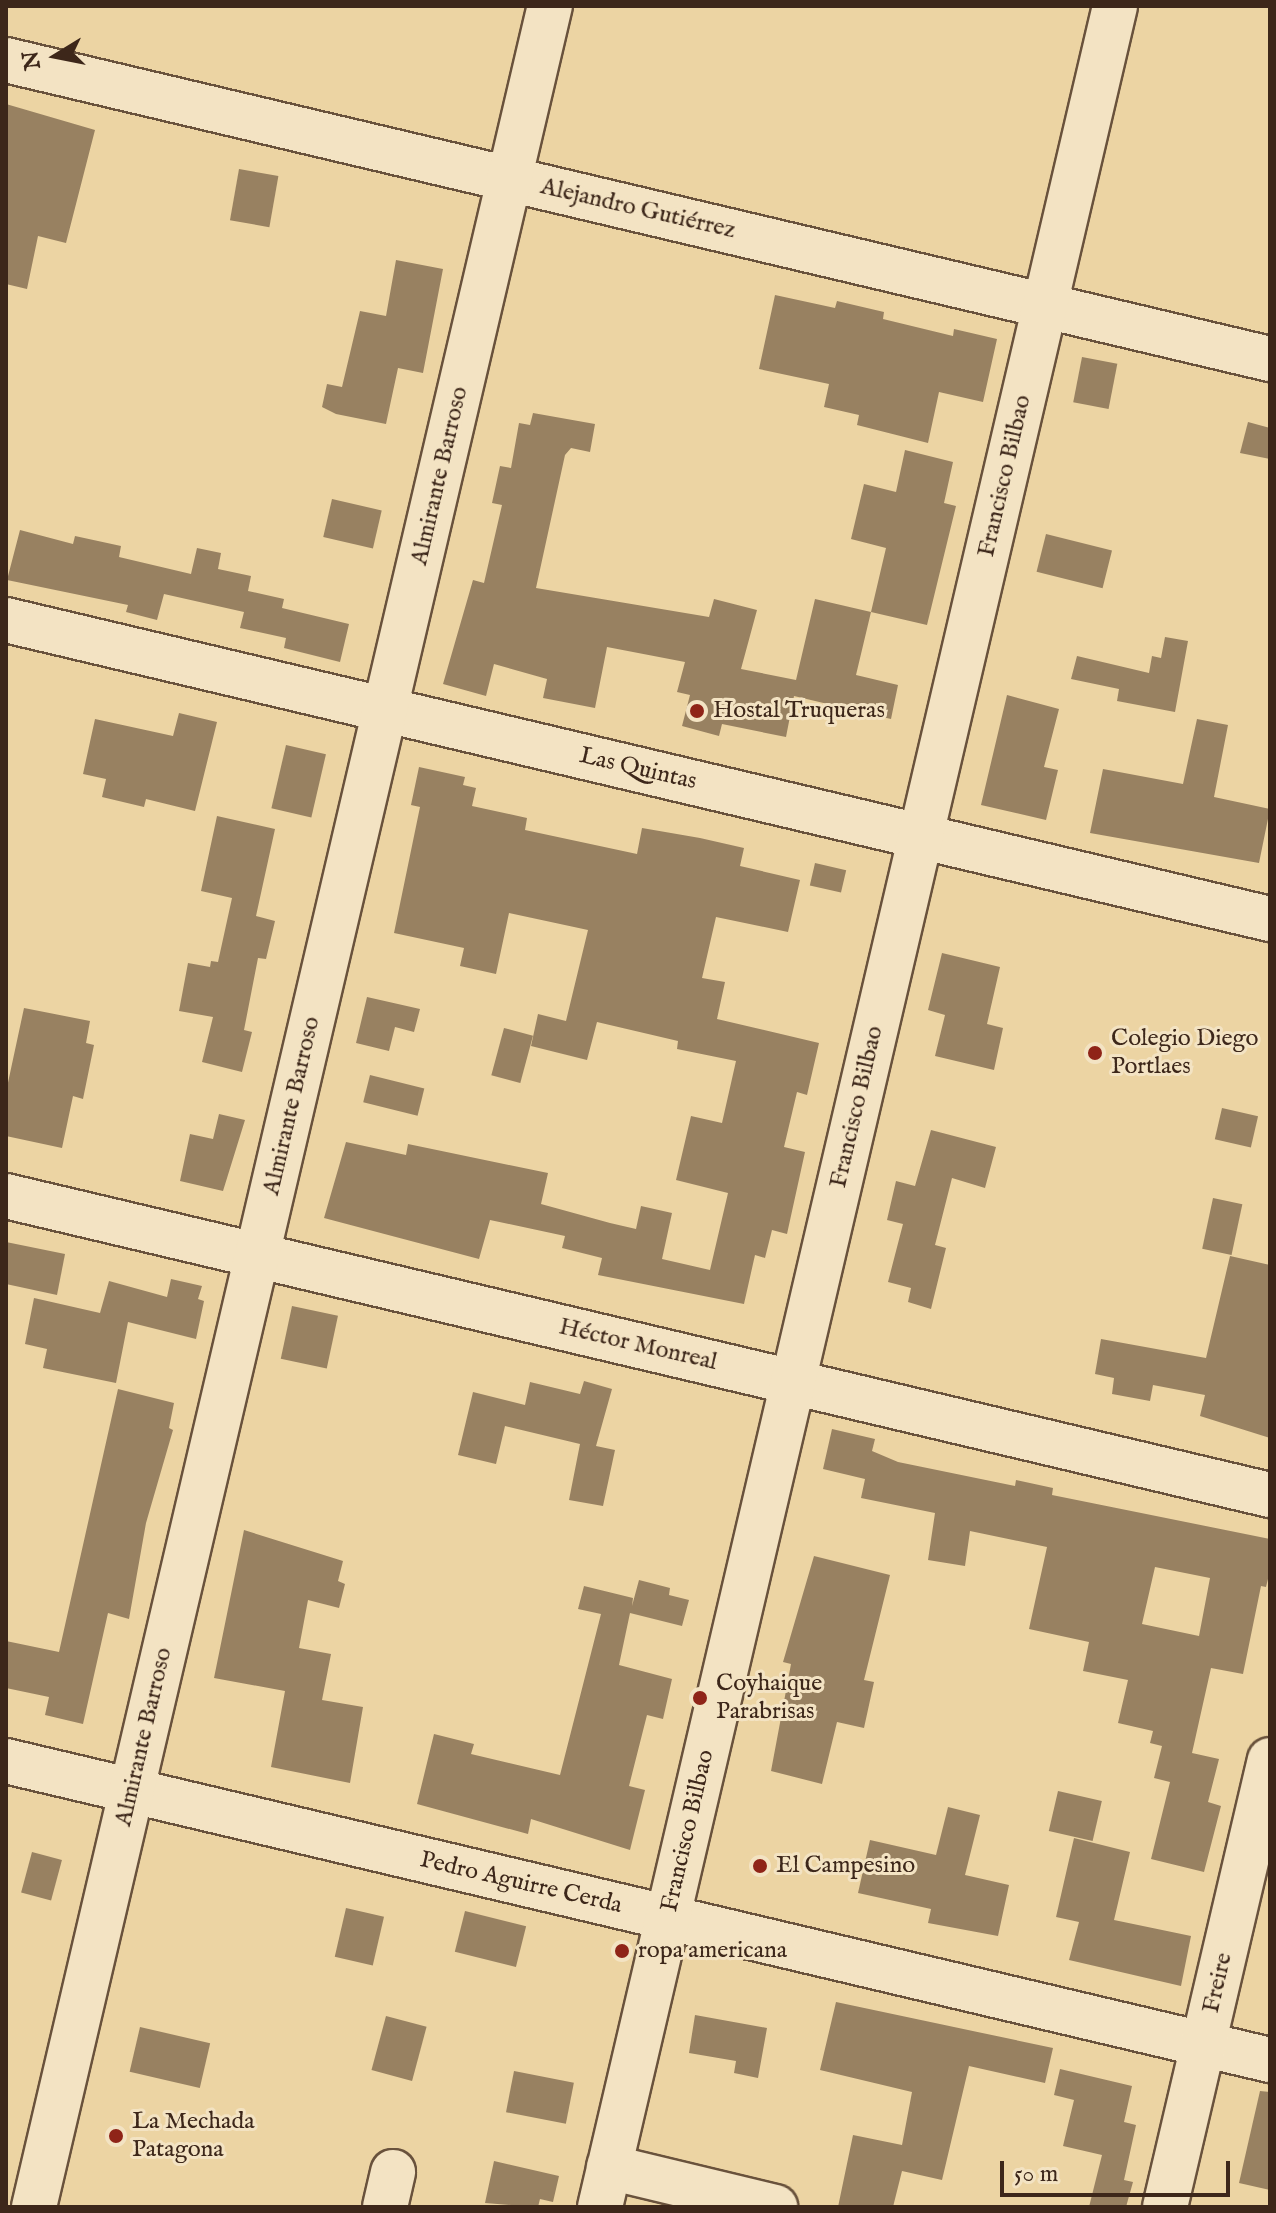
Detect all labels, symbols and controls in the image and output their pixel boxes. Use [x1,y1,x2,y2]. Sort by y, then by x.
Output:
north arrow [16,16,96,96]
text: N [17,48,48,72]
street label: Alejandro Gutiérrez [538,173,738,245]
street label: Almirante Barroso [405,384,475,568]
street label: Francisco Bilbao [972,392,1038,560]
place label: Hostal Truqueras [713,697,885,725]
marker: Hostal Truqueras [688,702,706,720]
street label: Las Quintas [577,742,699,796]
street label: Almirante Barroso [257,1014,327,1198]
street label: Francisco Bilbao [824,1023,890,1191]
place label: Colegio Diego Portlaes [1111,1025,1258,1081]
marker: Colegio Diego Portlaes [1086,1044,1104,1062]
street label: Héctor Monreal [556,1313,720,1377]
street label: Almirante Barroso [109,1645,179,1829]
place label: Coyhaique Parabrisas [716,1670,822,1726]
marker: Coyhaique Parabrisas [691,1689,709,1707]
street label: Francisco Bilbao [655,1747,721,1915]
street label: Pedro Aguirre Cerda [417,1846,625,1920]
place label: El Campesino [776,1852,915,1880]
marker: El Campesino [751,1857,769,1875]
place label: ropa americana [638,1937,787,1965]
marker: ropa americana [613,1942,631,1960]
street label: Freire [1197,1950,1239,2016]
place label: La Mechada Patagona [132,2108,255,2164]
marker: La Mechada Patagona [107,2127,125,2145]
scale bar [1004,2145,1234,2195]
text: 50 m [1014,2159,1058,2190]

